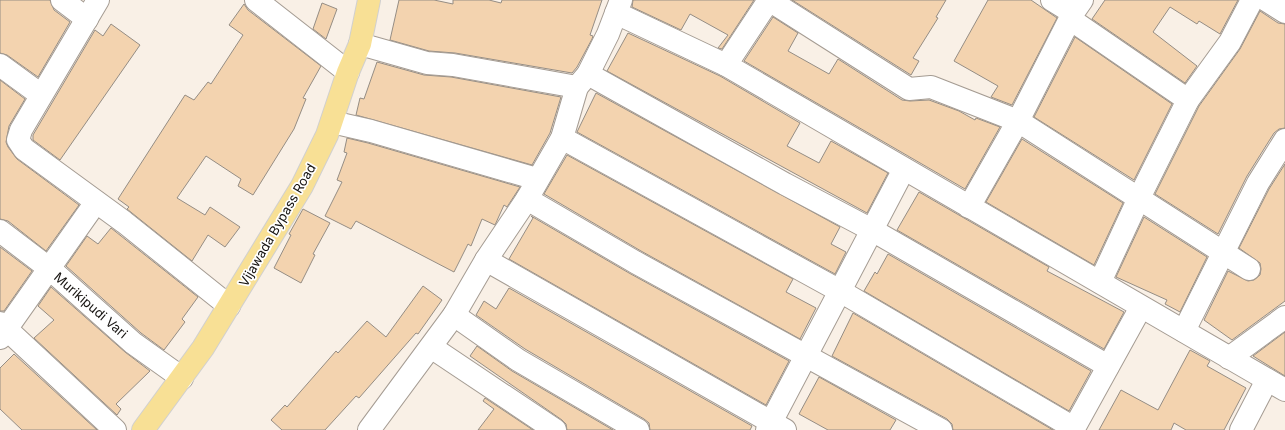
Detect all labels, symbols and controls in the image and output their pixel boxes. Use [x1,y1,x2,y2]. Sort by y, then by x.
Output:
street label: Vijawada Bypass Road [235,161,319,289]
street label: Murikipudi Vari [51,269,131,341]

